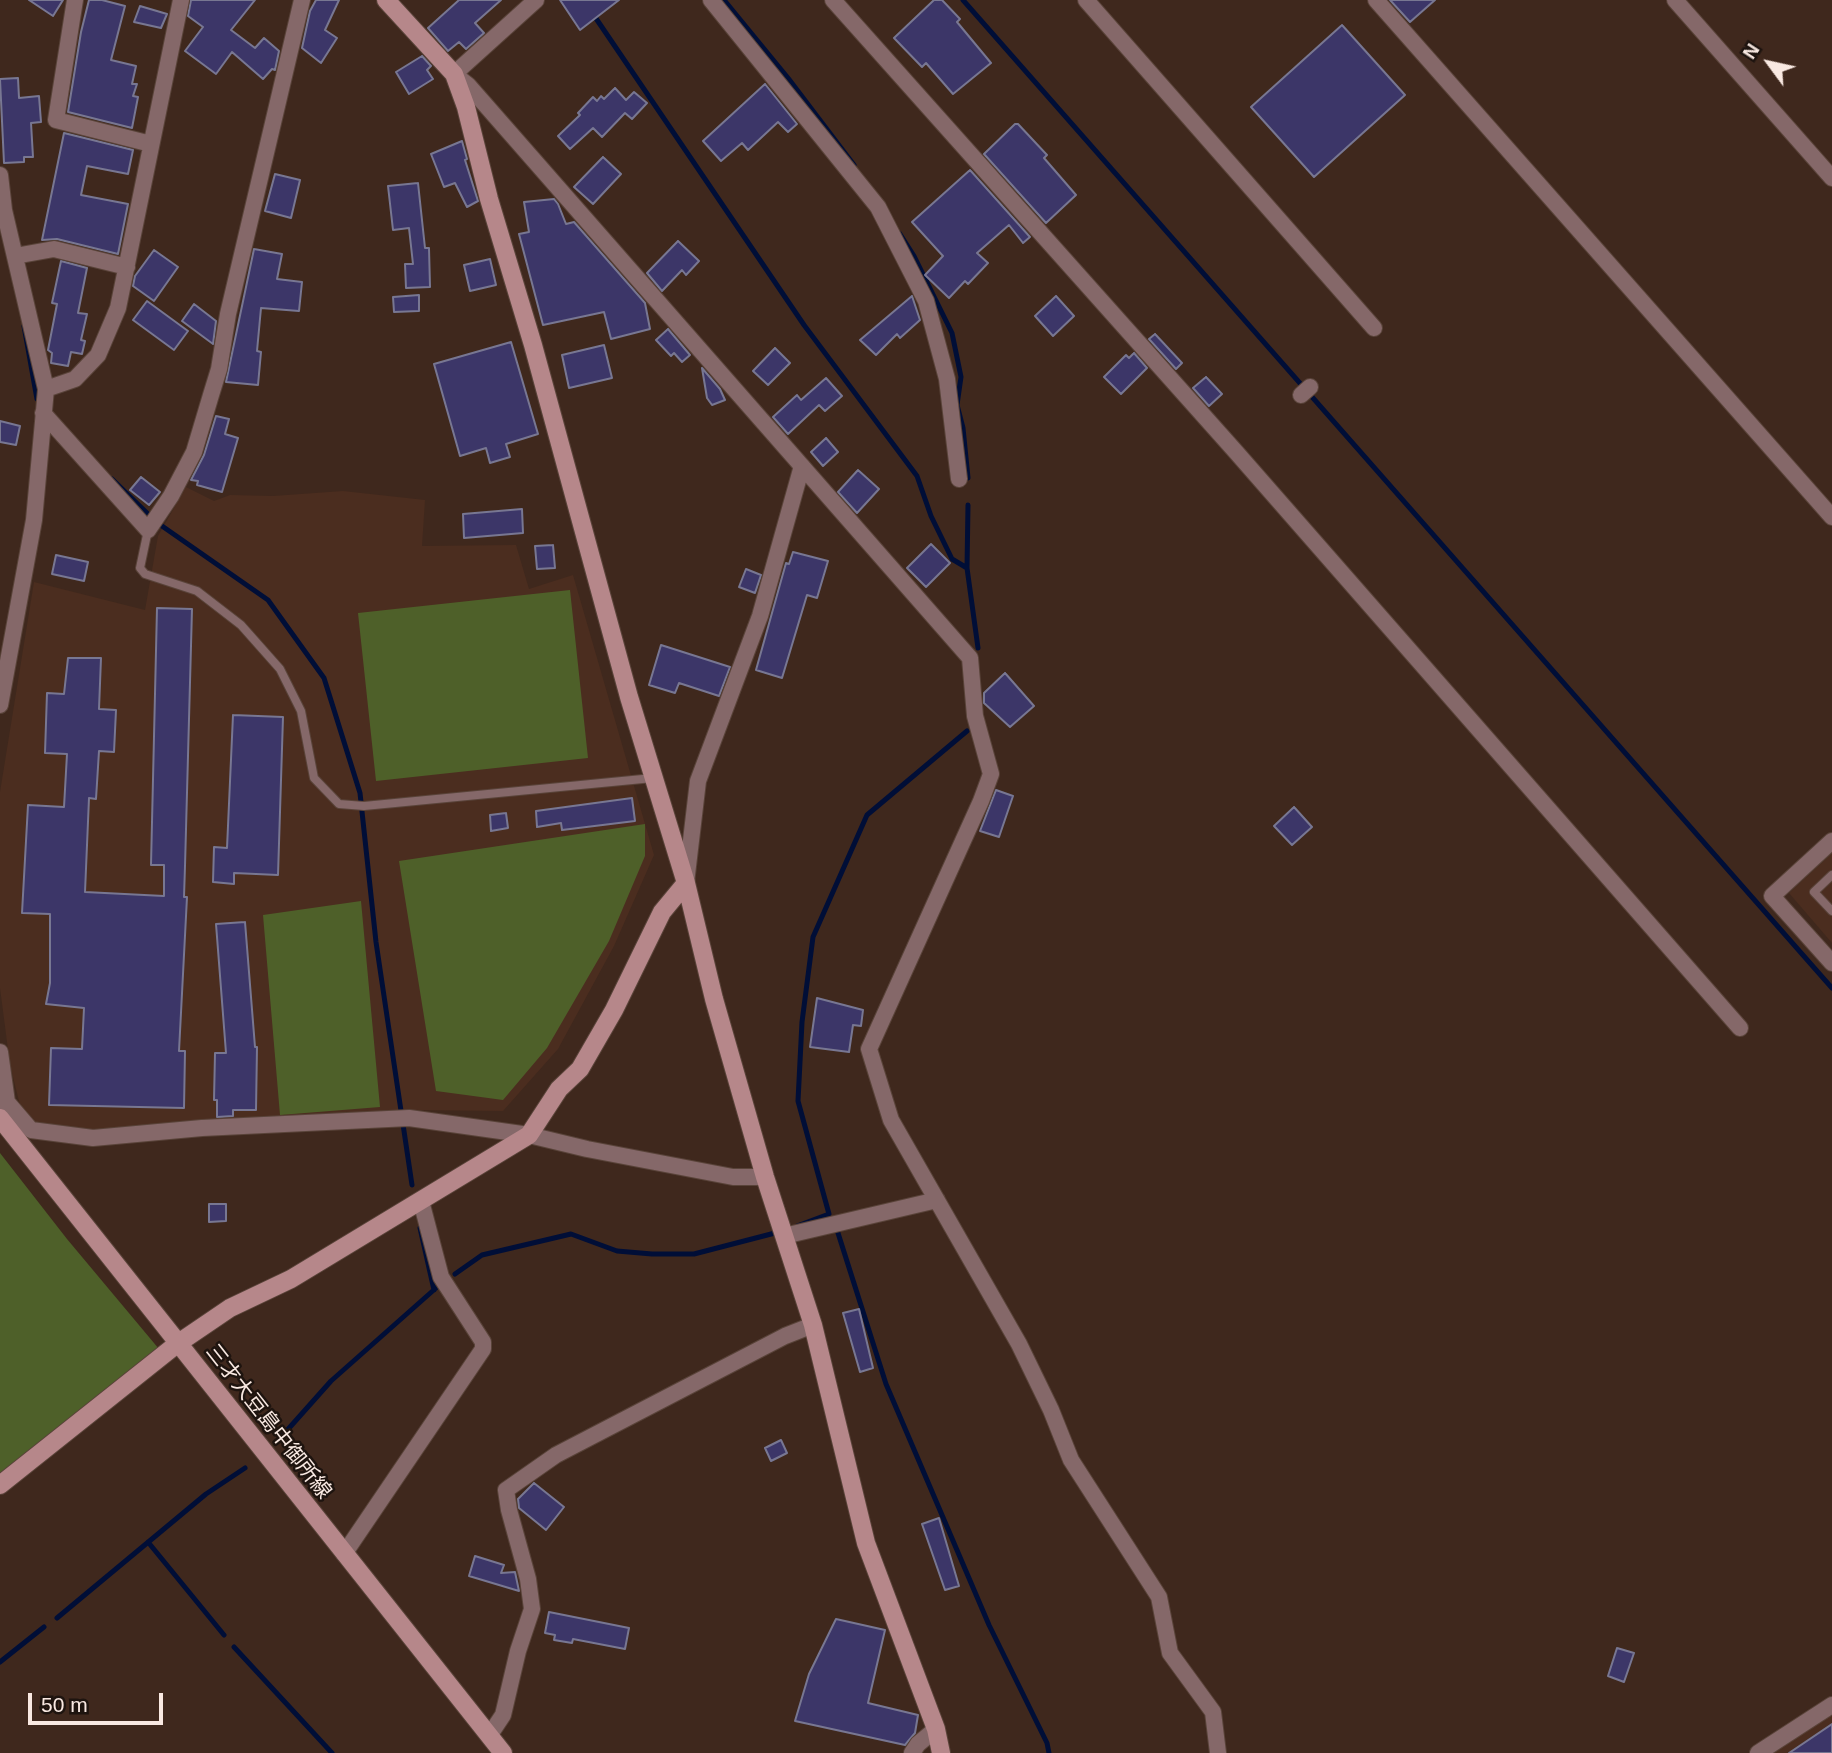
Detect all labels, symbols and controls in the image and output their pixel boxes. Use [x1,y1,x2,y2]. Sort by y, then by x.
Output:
north arrow [1734,28,1804,98]
text: N [1738,40,1764,63]
street label: 三才大豆島中御所線 [200,1340,336,1504]
scale bar [32,1680,166,1724]
text: 50 m [41,1693,88,1716]

